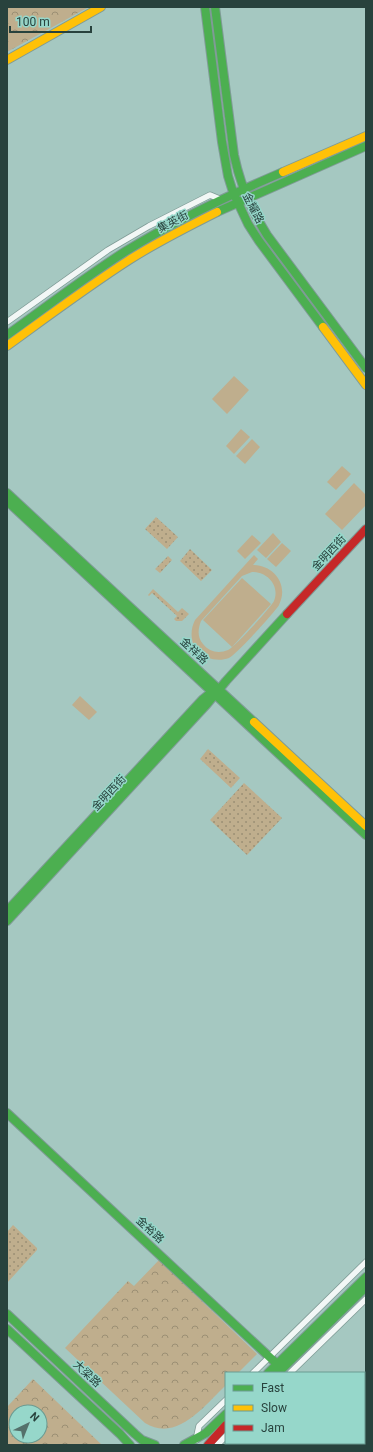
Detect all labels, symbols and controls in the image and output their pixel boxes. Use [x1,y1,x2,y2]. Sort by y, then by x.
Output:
scale bar [10,8,91,34]
text: 100 m [16,15,50,29]
street label: 金耀路 [240,190,266,226]
street label: 集英街 [155,209,191,235]
street label: 金明西街 [309,532,349,574]
street label: 金祥路 [177,635,211,667]
street label: 金明西街 [89,772,129,814]
street label: 金裕路 [133,1214,167,1246]
street label: 大梁路 [70,1358,104,1390]
legend [225,1372,365,1444]
text: Fast [261,1381,284,1395]
text: Slow [261,1401,287,1415]
north arrow [8,1404,48,1444]
text: N [27,1410,42,1425]
text: Jam [261,1421,285,1435]

